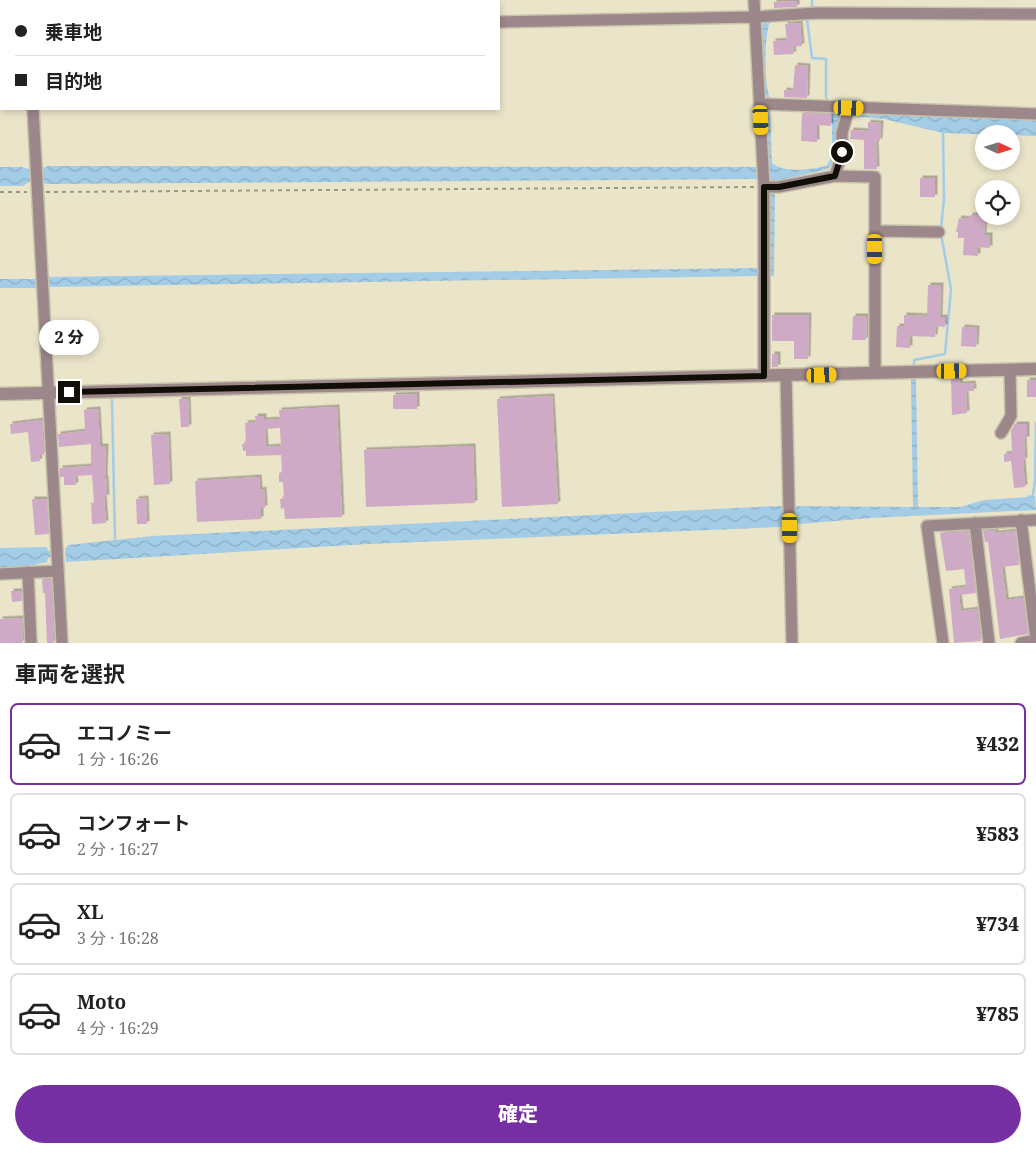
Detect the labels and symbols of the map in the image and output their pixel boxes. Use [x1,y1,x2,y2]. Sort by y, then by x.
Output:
car [833,100,864,116]
car [752,105,769,135]
north arrow [975,125,1020,170]
route start [831,141,853,163]
car [867,234,882,264]
callout: 2 分 [39,320,99,354]
car [936,363,967,379]
car [806,367,837,383]
route end [58,381,80,403]
car [782,513,797,543]

